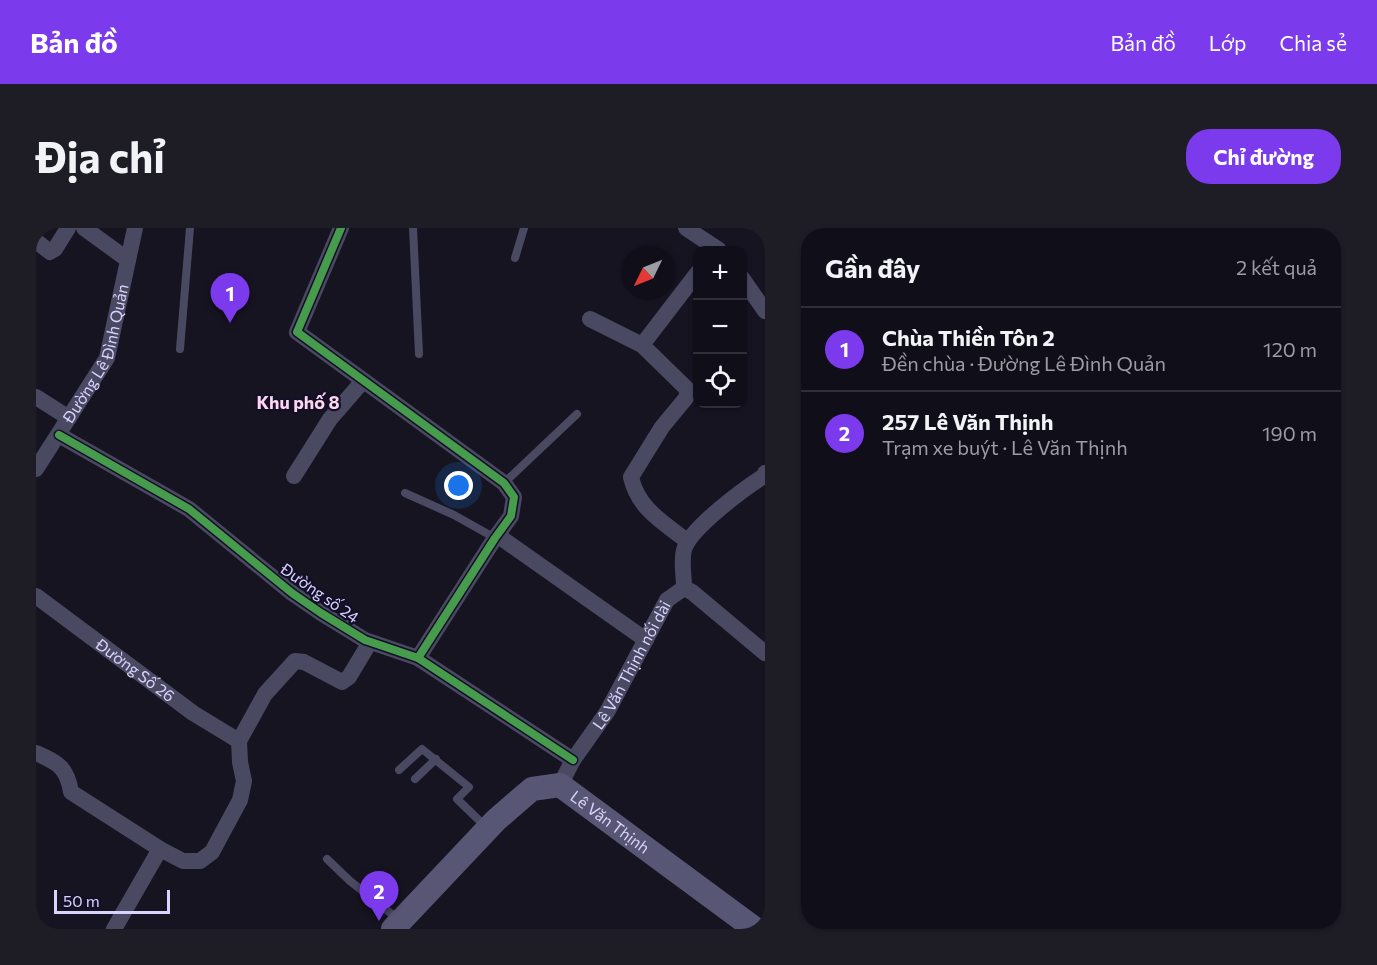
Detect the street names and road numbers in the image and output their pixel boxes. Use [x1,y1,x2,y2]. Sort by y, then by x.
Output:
street label: Đường Lê Đình Quản [58,282,132,427]
street label: Đường số 24 [277,558,363,627]
street label: Lê Văn Thịnh nối dài [588,597,674,733]
street label: Đường Số 26 [92,634,179,705]
street label: Lê Văn Thịnh [567,786,654,857]

